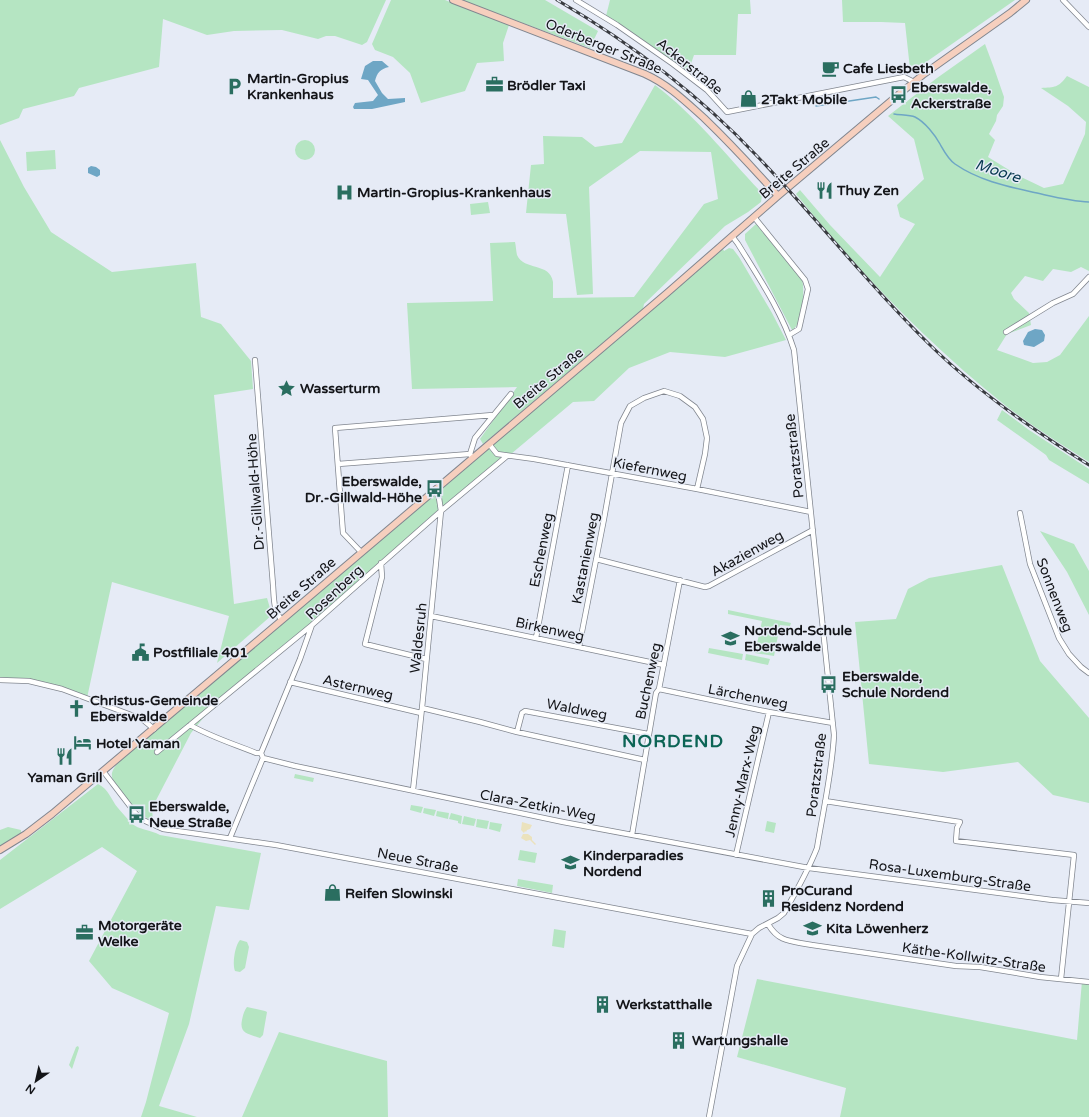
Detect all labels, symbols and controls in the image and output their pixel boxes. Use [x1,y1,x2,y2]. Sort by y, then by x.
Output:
street label: Oderberger Straße [543,15,665,78]
street label: Ackerstraße [653,35,726,98]
cafe icon: Cafe Liesbeth [820,58,840,78]
place label: Cafe Liesbeth [843,60,934,77]
place label: Martin-Gropius Krankenhaus [247,70,349,103]
office icon: Brödler Taxi [484,75,504,95]
parking icon: Martin-Gropius Krankenhaus [224,76,244,96]
place label: Brödler Taxi [507,77,586,94]
place label: Eberswalde, Ackerstraße [911,79,991,112]
bus stop icon: Eberswalde, Ackerstraße [888,85,908,105]
shop icon: 2Takt Mobile [738,89,758,109]
place label: 2Takt Mobile [761,91,847,108]
street label: Breite Straße [756,134,833,203]
water label: Moore [973,155,1024,187]
restaurant icon: Thuy Zen [814,180,834,200]
hospital icon: Martin-Gropius-Krankenhaus [334,182,354,202]
place label: Thuy Zen [836,182,899,199]
place label: Martin-Gropius-Krankenhaus [357,184,551,201]
street label: Breite Straße [510,344,587,413]
place icon: Wasserturm [277,378,297,398]
place label: Wasserturm [300,380,380,397]
street label: Poratzstraße [782,413,807,499]
street label: Dr.-Gillwald-Höhe [243,433,268,551]
street label: Kiefernweg [611,454,688,485]
place label: Eberswalde, Dr.-Gillwald-Höhe [305,473,422,506]
bus stop icon: Eberswalde, Dr.-Gillwald-Höhe [425,479,445,499]
street label: Eschenweg [526,511,557,589]
street label: Kastanienweg [568,511,603,605]
street label: Akazienweg [708,527,786,580]
street label: Breite Straße [263,554,340,623]
street label: Sonnenweg [1033,556,1076,635]
street label: Rosenberg [302,561,367,623]
street label: Waldesruh [406,602,431,674]
street label: Birkenweg [514,614,586,645]
place label: Nordend-Schule Eberswalde [744,622,852,655]
school or university icon: Nordend-Schule Eberswalde [721,628,741,648]
street label: Buchenweg [632,641,665,721]
public building icon: Postfiliale 401 [130,642,150,662]
place label: Postfiliale 401 [153,644,248,661]
place label: Eberswalde, Schule Nordend [842,668,949,701]
street label: Asternweg [321,671,395,704]
bus stop icon: Eberswalde, Schule Nordend [819,674,839,694]
street label: Lärchenweg [706,680,789,713]
place label: Christus-Gemeinde Eberswalde [90,692,218,725]
street label: Waldweg [545,695,609,724]
church icon: Christus-Gemeinde Eberswalde [67,698,87,718]
street label: Jenny-Marx-Weg [721,723,764,839]
district label: NORDEND [622,730,724,752]
street label: Poratzstraße [803,732,830,818]
hotel icon: Hotel Yaman [73,733,93,753]
place label: Hotel Yaman [96,735,180,752]
restaurant icon: Yaman Grill [55,747,75,767]
place label: Yaman Grill [28,769,102,786]
street label: Clara-Zetkin-Weg [478,786,597,825]
place label: Eberswalde, Neue Straße [149,798,231,831]
bus stop icon: Eberswalde, Neue Straße [126,804,146,824]
street label: Neue Straße [376,844,460,877]
place label: Kinderparadies Nordend [583,847,684,880]
school or university icon: Kinderparadies Nordend [560,853,580,873]
street label: Rosa-Luxemburg-Straße [868,856,1032,895]
place label: ProCurand Residenz Nordend [781,882,904,915]
shop icon: Reifen Slowinski [322,883,342,903]
place label: Reifen Slowinski [345,885,453,902]
building icon: ProCurand Residenz Nordend [758,888,778,908]
place label: Motorgeräte Welke [98,917,182,950]
school or university icon: Kita Löwenherz [803,918,823,938]
place label: Kita Löwenherz [826,920,928,937]
office icon: Motorgeräte Welke [75,923,95,943]
street label: Käthe-Kollwitz-Straße [901,939,1047,976]
building icon: Werkstatthalle [593,994,613,1014]
place label: Werkstatthalle [616,996,712,1013]
building icon: Wartungshalle [669,1030,689,1050]
place label: Wartungshalle [692,1032,788,1049]
north arrow [16,1061,56,1101]
text: N [23,1081,38,1097]

